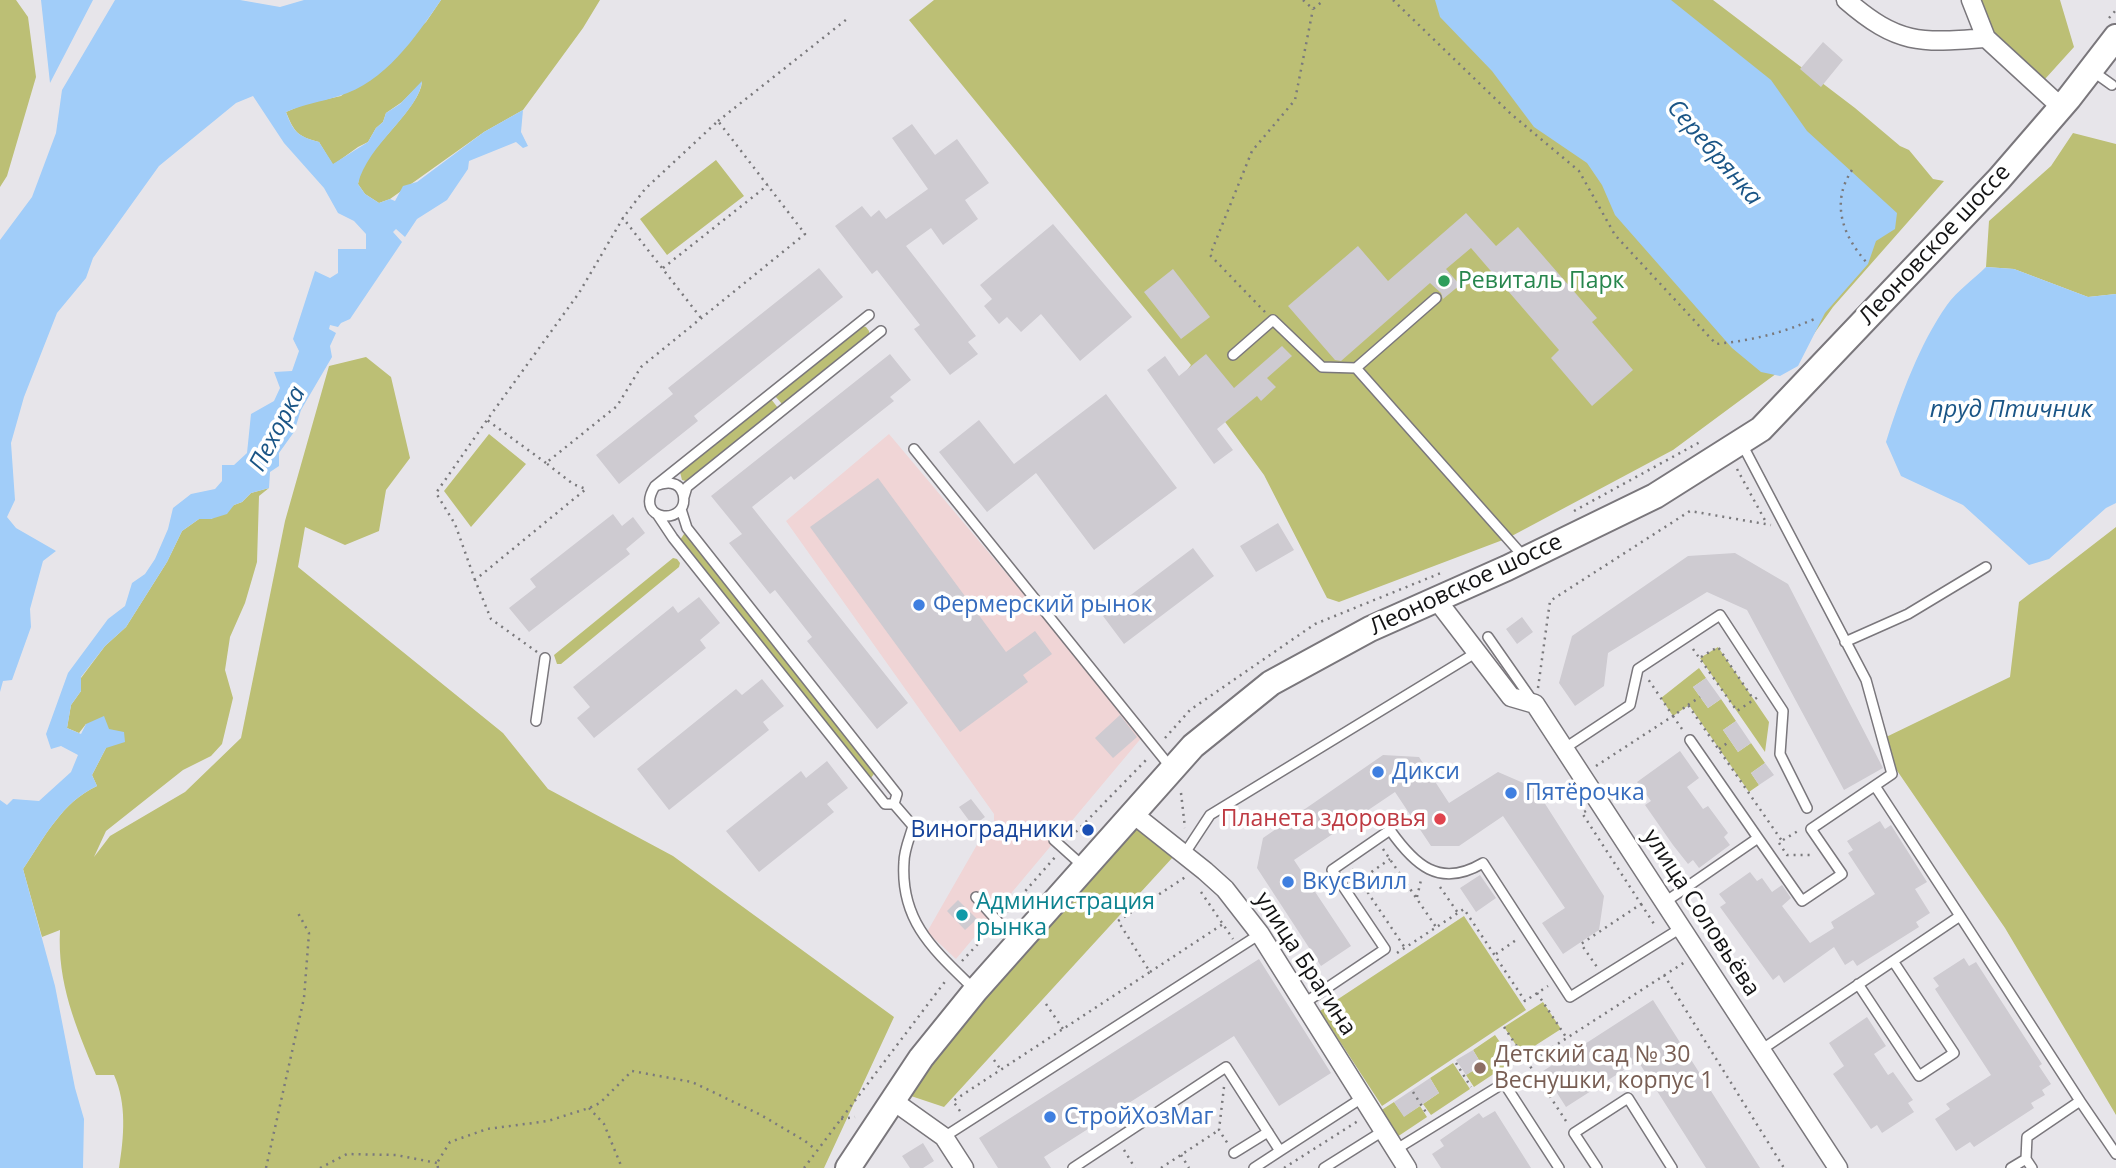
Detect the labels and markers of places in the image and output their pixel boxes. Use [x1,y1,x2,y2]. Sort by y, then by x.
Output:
place label: Ревиталь Парк [1458,267,1624,295]
marker: Ревиталь Парк [1436,273,1452,289]
place label: Фермерский рынок [933,591,1152,619]
marker: Фермерский рынок [911,597,927,613]
place label: Дикси [1392,758,1460,786]
marker: Дикси [1370,764,1386,780]
place label: Пятёрочка [1525,779,1645,807]
marker: Пятёрочка [1503,785,1519,801]
place label: Планета здоровья [1221,805,1426,833]
marker: Планета здоровья [1432,811,1448,827]
place label: Виноградники [910,816,1074,844]
marker: Виноградники [1080,822,1096,838]
place label: ВкусВилл [1302,868,1407,896]
marker: ВкусВилл [1280,874,1296,890]
place label: Администрация рынка [976,888,1155,942]
marker: Администрация рынка [954,907,970,923]
place label: Детский сад № 30 Веснушки, корпус 1 [1494,1041,1713,1095]
marker: Детский сад № 30 Веснушки, корпус 1 [1472,1060,1488,1076]
place label: СтройХозМаг [1064,1103,1213,1131]
marker: СтройХозМаг [1042,1109,1058,1125]

